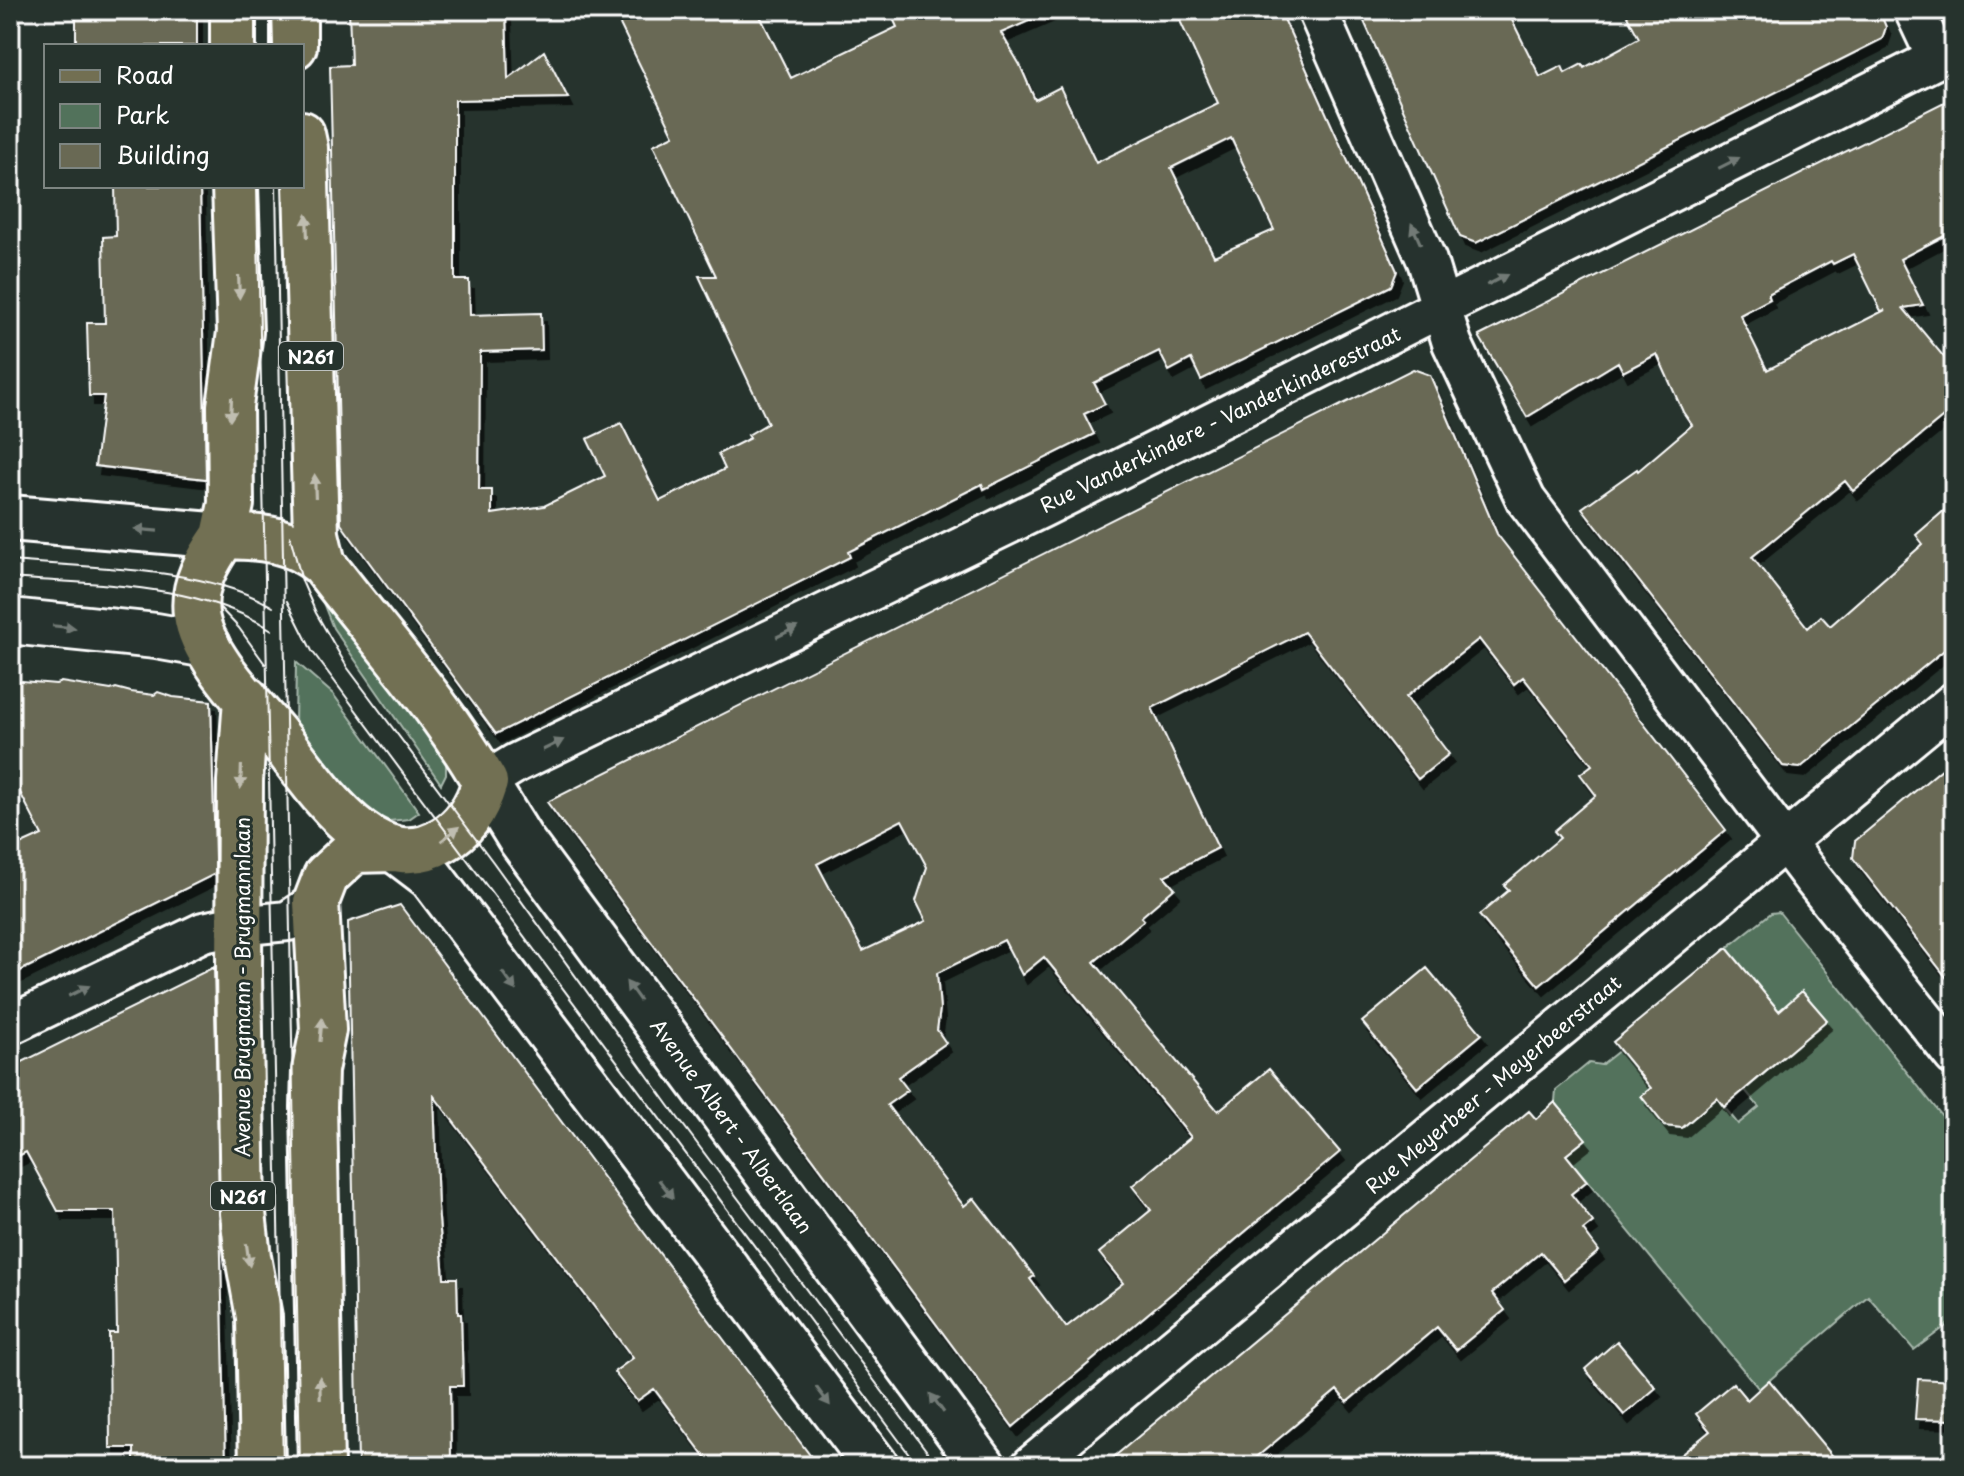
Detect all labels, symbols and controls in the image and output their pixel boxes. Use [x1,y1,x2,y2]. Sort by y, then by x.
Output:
legend [44,44,304,188]
text: Road [116,56,174,92]
text: Park [116,96,170,132]
text: Building [116,136,210,172]
one-way arrow [1717,156,1740,170]
one-way arrow [301,213,313,238]
one-way arrow [1409,222,1423,246]
one-way arrow [1485,273,1508,287]
one-way arrow [232,275,245,300]
street label: Rue Vanderkindere - Vanderkinderestraat [1035,318,1405,520]
road number: N261 [279,342,343,370]
one-way arrow [225,397,238,422]
one-way arrow [308,473,321,498]
one-way arrow [133,523,158,536]
one-way arrow [52,620,77,633]
one-way arrow [776,625,799,638]
one-way arrow [541,738,565,752]
one-way arrow [235,765,248,790]
street label: Avenue Brugmann - Brugmannlaan [227,817,257,1157]
one-way arrow [439,826,460,843]
street label: Rue Meyerbeer - Meyerbeerstraat [1358,968,1628,1200]
one-way arrow [500,971,516,992]
one-way arrow [626,981,641,1002]
one-way arrow [67,984,90,998]
street label: Avenue Albert - Albertlaan [644,1012,820,1240]
one-way arrow [315,1017,328,1042]
one-way arrow [657,1179,673,1199]
road number: N261 [211,1182,275,1210]
one-way arrow [242,1243,255,1268]
one-way arrow [313,1375,326,1400]
one-way arrow [814,1386,830,1406]
one-way arrow [930,1393,945,1414]

